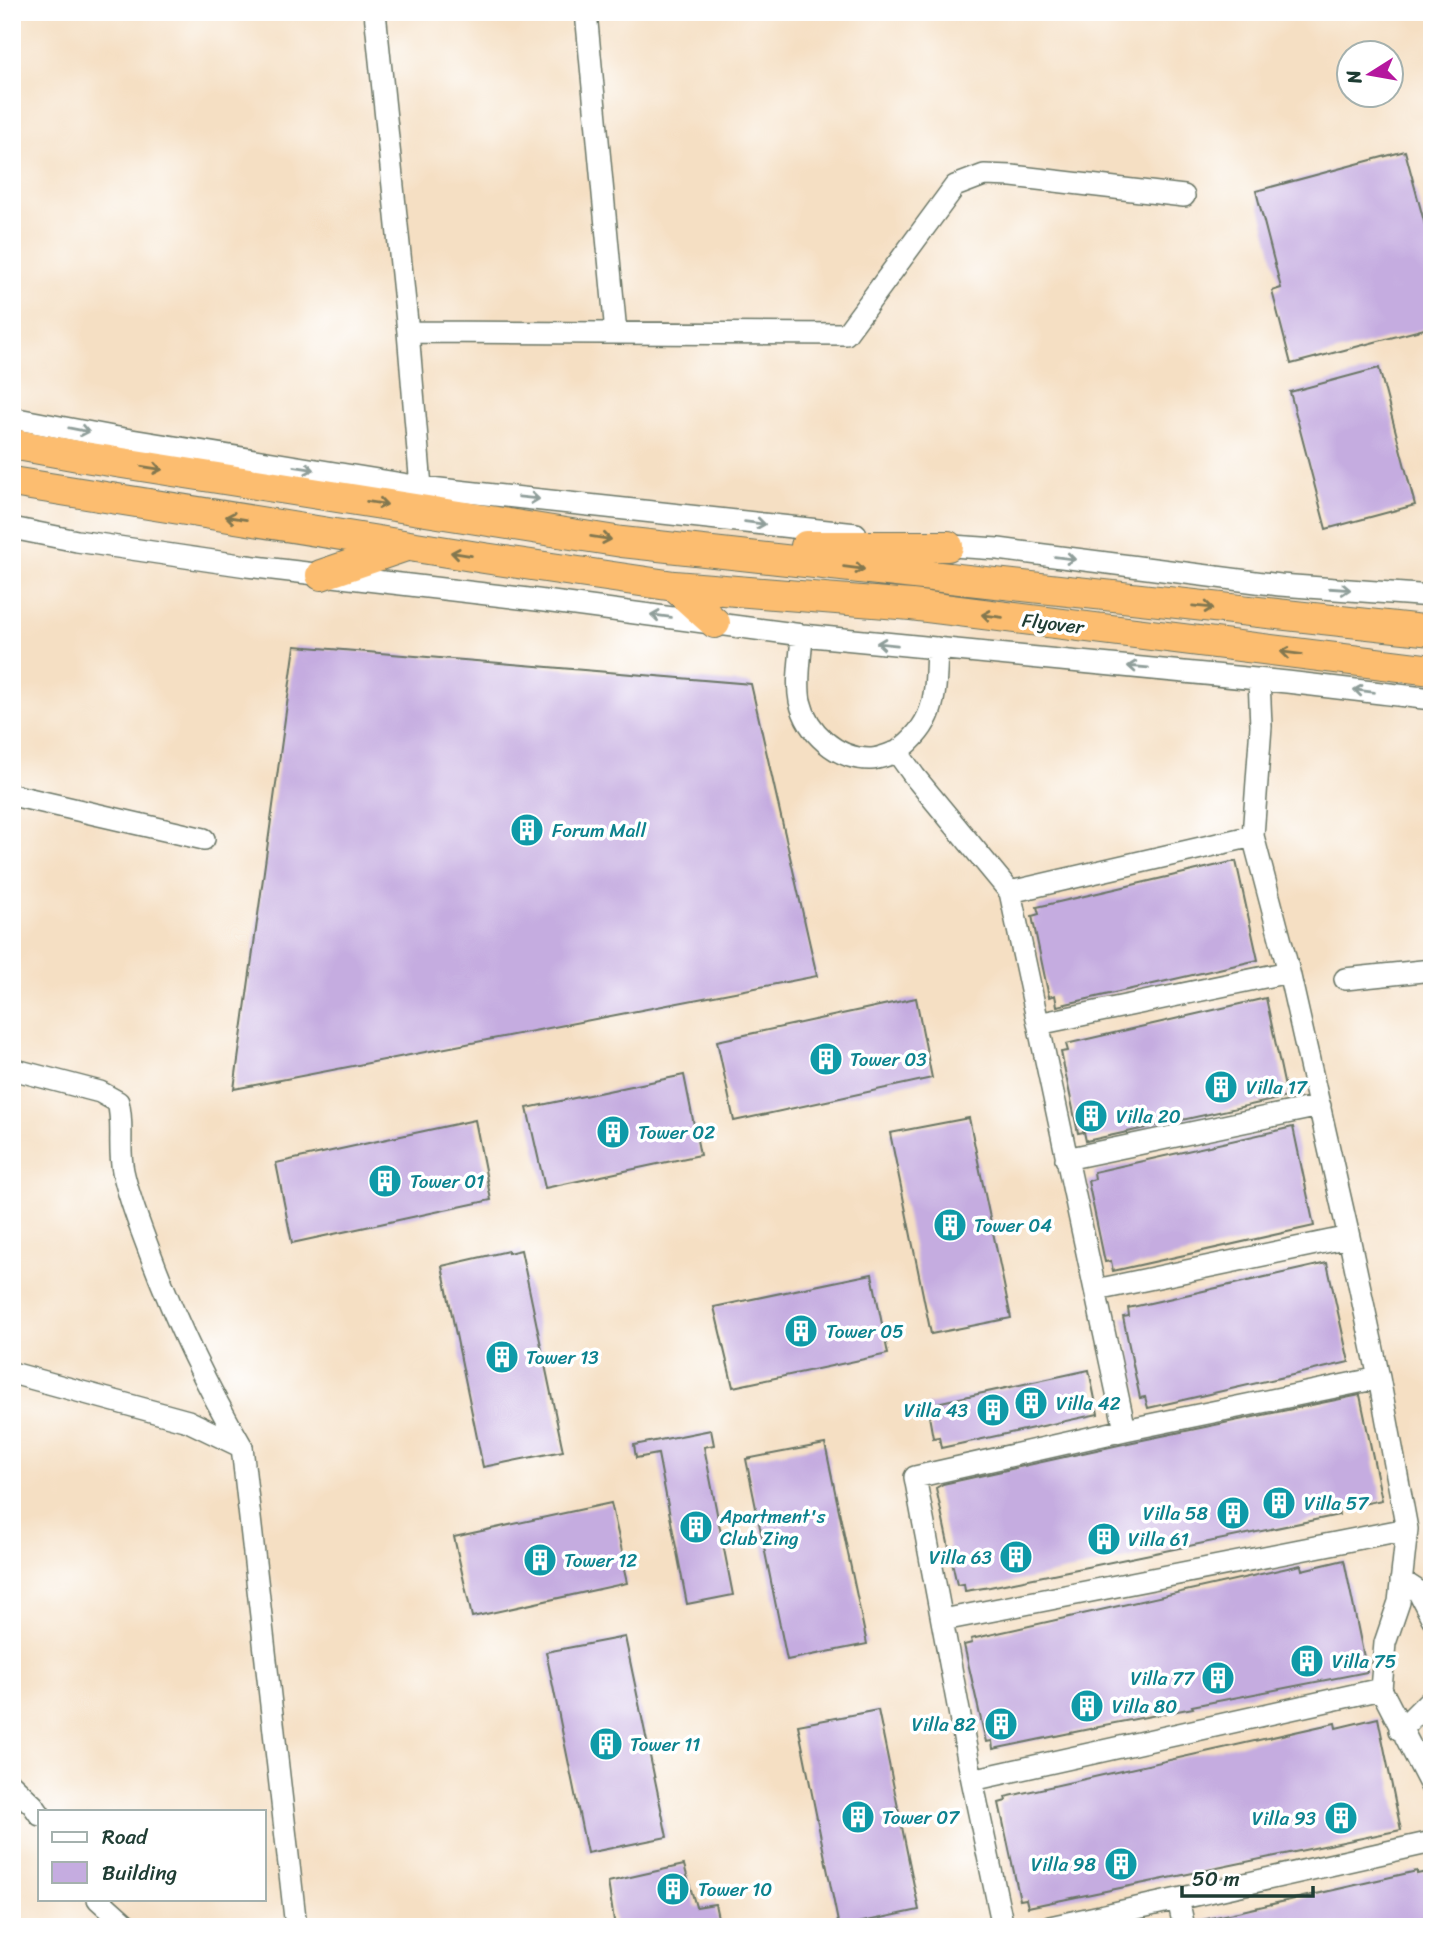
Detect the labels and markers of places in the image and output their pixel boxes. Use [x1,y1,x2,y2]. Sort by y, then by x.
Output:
building icon: Forum Mall [508,811,546,849]
place label: Forum Mall [552,814,647,847]
building icon: Tower 03 [807,1040,845,1078]
place label: Tower 03 [850,1043,927,1076]
building icon: Villa 17 [1202,1068,1240,1106]
place label: Villa 17 [1246,1071,1308,1104]
building icon: Villa 20 [1072,1097,1110,1135]
place label: Villa 20 [1116,1100,1181,1133]
building icon: Tower 02 [594,1113,632,1151]
place label: Tower 02 [638,1116,715,1149]
building icon: Tower 01 [366,1162,404,1200]
place label: Tower 01 [410,1165,484,1198]
building icon: Tower 04 [931,1206,969,1244]
place label: Tower 04 [974,1209,1052,1242]
building icon: Tower 05 [782,1312,820,1350]
place label: Tower 05 [826,1315,904,1348]
building icon: Tower 13 [483,1338,521,1376]
place label: Tower 13 [526,1341,599,1374]
building icon: Villa 42 [1012,1384,1050,1422]
place label: Villa 42 [1056,1387,1121,1420]
building icon: Villa 43 [974,1391,1012,1429]
place label: Villa 43 [904,1394,969,1427]
building icon: Villa 57 [1260,1484,1298,1522]
place label: Villa 57 [1304,1487,1369,1520]
building icon: Villa 58 [1214,1494,1252,1532]
place label: Villa 58 [1143,1497,1209,1530]
place label: Apartment's Club Zing [719,1500,826,1555]
building icon: Apartment's Club Zing [677,1508,715,1546]
building icon: Villa 61 [1085,1520,1123,1558]
place label: Villa 61 [1128,1523,1189,1556]
building icon: Villa 63 [997,1538,1035,1576]
building icon: Tower 12 [521,1541,559,1579]
place label: Villa 63 [929,1541,993,1574]
place label: Tower 12 [564,1544,637,1577]
building icon: Villa 75 [1288,1642,1326,1680]
place label: Villa 75 [1332,1645,1397,1678]
building icon: Villa 77 [1199,1659,1237,1697]
place label: Villa 77 [1130,1662,1195,1695]
building icon: Villa 80 [1068,1687,1106,1725]
place label: Villa 80 [1112,1690,1177,1723]
building icon: Villa 82 [982,1705,1020,1743]
place label: Villa 82 [912,1708,976,1741]
building icon: Tower 11 [587,1725,625,1763]
place label: Tower 11 [630,1728,700,1761]
building icon: Tower 07 [839,1798,877,1836]
building icon: Villa 93 [1322,1799,1360,1837]
place label: Tower 07 [882,1801,960,1834]
place label: Villa 93 [1252,1802,1317,1835]
building icon: Villa 98 [1102,1845,1140,1883]
place label: Villa 98 [1031,1848,1097,1881]
building icon: Tower 10 [654,1870,692,1908]
place label: Tower 10 [698,1873,772,1906]

